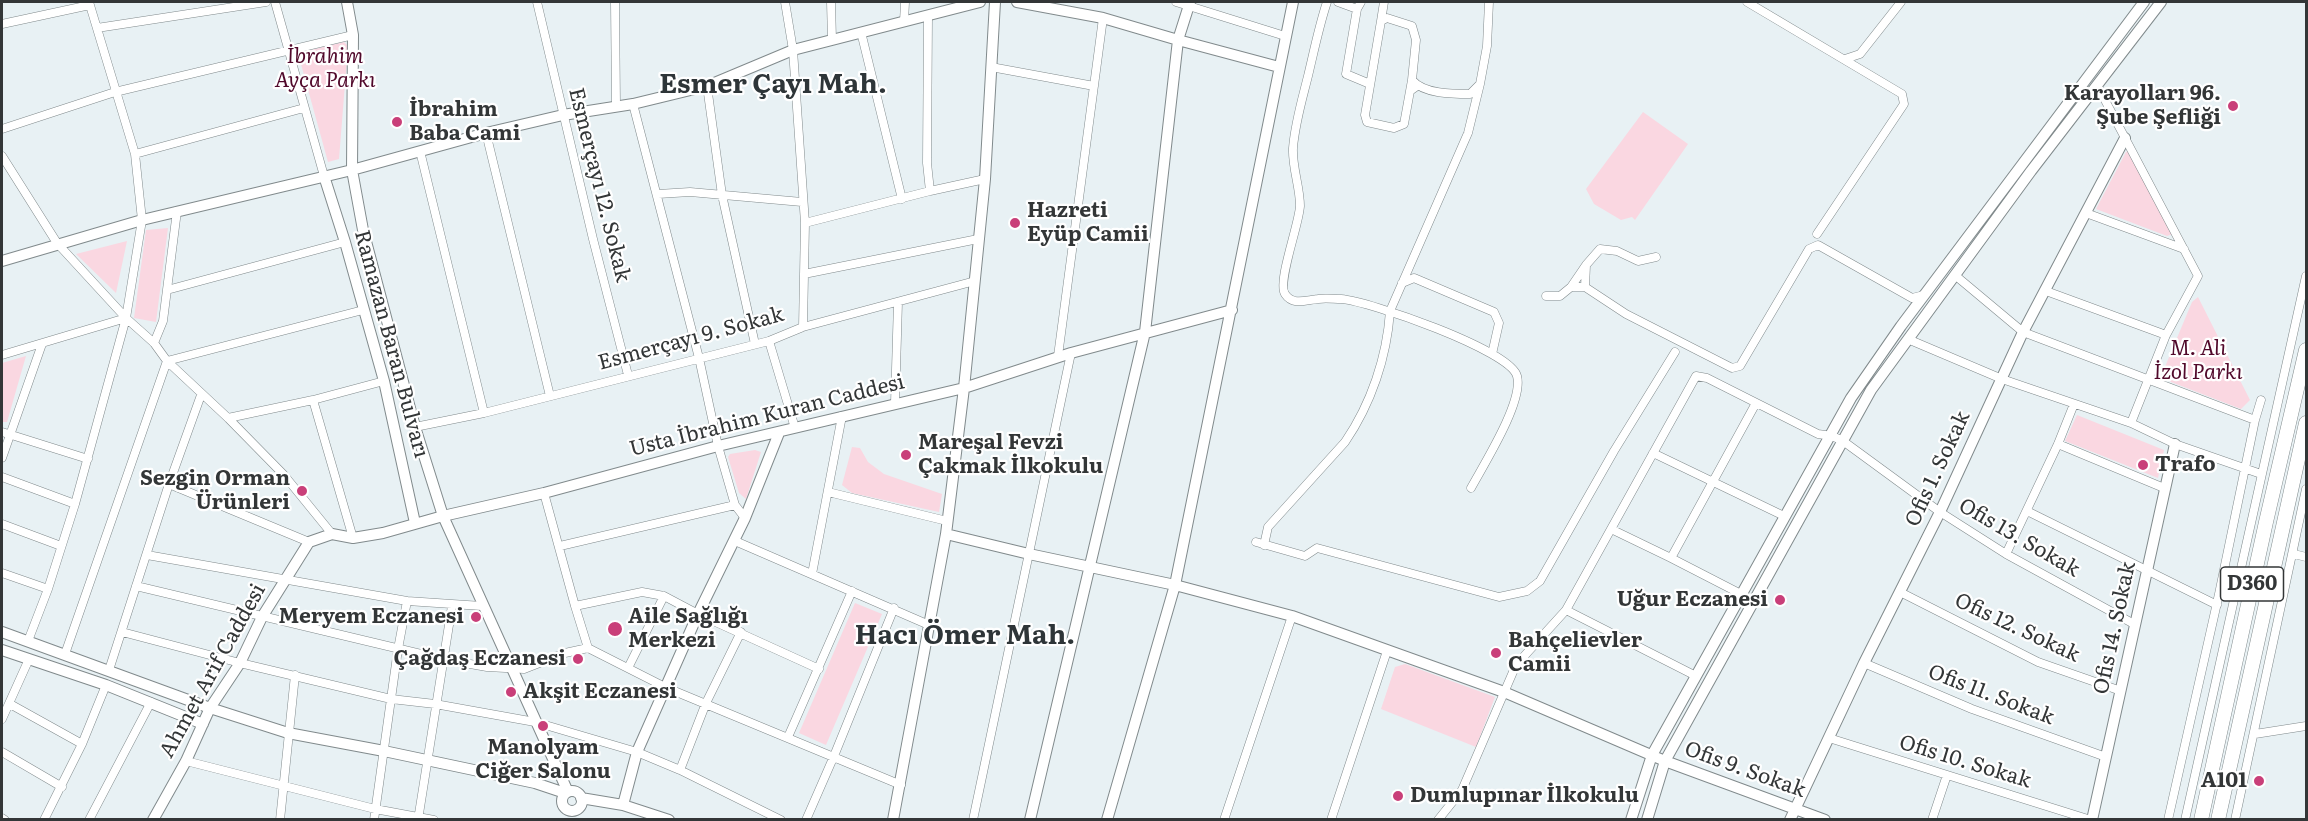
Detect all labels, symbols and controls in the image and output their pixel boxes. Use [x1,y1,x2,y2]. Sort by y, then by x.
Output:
park label: İbrahim Ayça Parkı [274,44,376,94]
district label: Esmer Çayı Mah. [659,69,887,101]
place label: Karayolları 96. Şube Şefliği [2064,81,2221,131]
street label: Esmerçayı 12. Sokak [563,85,635,285]
place label: İbrahim Baba Cami [409,97,520,147]
marker: Karayolları 96. Şube Şefliği [2226,99,2240,113]
marker: İbrahim Baba Cami [390,115,404,129]
place label: Hazreti Eyüp Camii [1027,198,1149,248]
marker: Hazreti Eyüp Camii [1008,216,1022,230]
street label: Ramazan Baran Bulvarı [348,227,434,461]
street label: Esmerçayı 9. Sokak [595,302,787,376]
park label: M. Ali İzol Parkı [2154,336,2242,386]
street label: Usta İbrahim Kuran Caddesi [627,370,907,462]
street label: Ofis 1. Sokak [1900,407,1976,531]
place label: Mareşal Fevzi Çakmak İlkokulu [918,430,1103,480]
marker: Mareşal Fevzi Çakmak İlkokulu [899,448,913,462]
place label: Trafo [2155,452,2216,478]
marker: Trafo [2136,458,2150,472]
place label: Sezgin Orman Ürünleri [140,466,290,516]
marker: Sezgin Orman Ürünleri [295,484,309,498]
street label: Ofis 13. Sokak [1954,493,2084,583]
street label: Ofis 14. Sokak [2089,559,2141,697]
road number: D360 [2220,567,2284,601]
street label: Ahmet Arif Caddesi [155,580,271,762]
place label: Uğur Eczanesi [1617,587,1768,613]
street label: Ofis 12. Sokak [1951,588,2083,668]
marker: Uğur Eczanesi [1773,593,1787,607]
place label: Meryem Eczanesi [278,604,464,630]
place label: Aile Sağlığı Merkezi [628,604,748,654]
marker: Meryem Eczanesi [469,610,483,624]
marker: Aile Sağlığı Merkezi [606,620,624,638]
district label: Hacı Ömer Mah. [855,620,1075,652]
place label: Bahçelievler Camii [1508,628,1642,678]
place label: Çağdaş Eczanesi [394,646,566,672]
marker: Bahçelievler Camii [1489,646,1503,660]
marker: Çağdaş Eczanesi [571,652,585,666]
street label: Ofis 11. Sokak [1924,659,2058,731]
place label: Akşit Eczanesi [523,679,677,705]
marker: Akşit Eczanesi [504,685,518,699]
marker: Manolyam Ciğer Salonu [536,719,550,733]
street label: Ofis 10. Sokak [1896,730,2034,794]
place label: Manolyam Ciğer Salonu [475,735,611,785]
street label: Ofis 9. Sokak [1681,736,1809,804]
place label: A101 [2201,768,2247,794]
marker: A101 [2252,774,2266,788]
place label: Dumlupınar İlkokulu [1410,783,1639,809]
marker: Dumlupınar İlkokulu [1391,789,1405,803]

